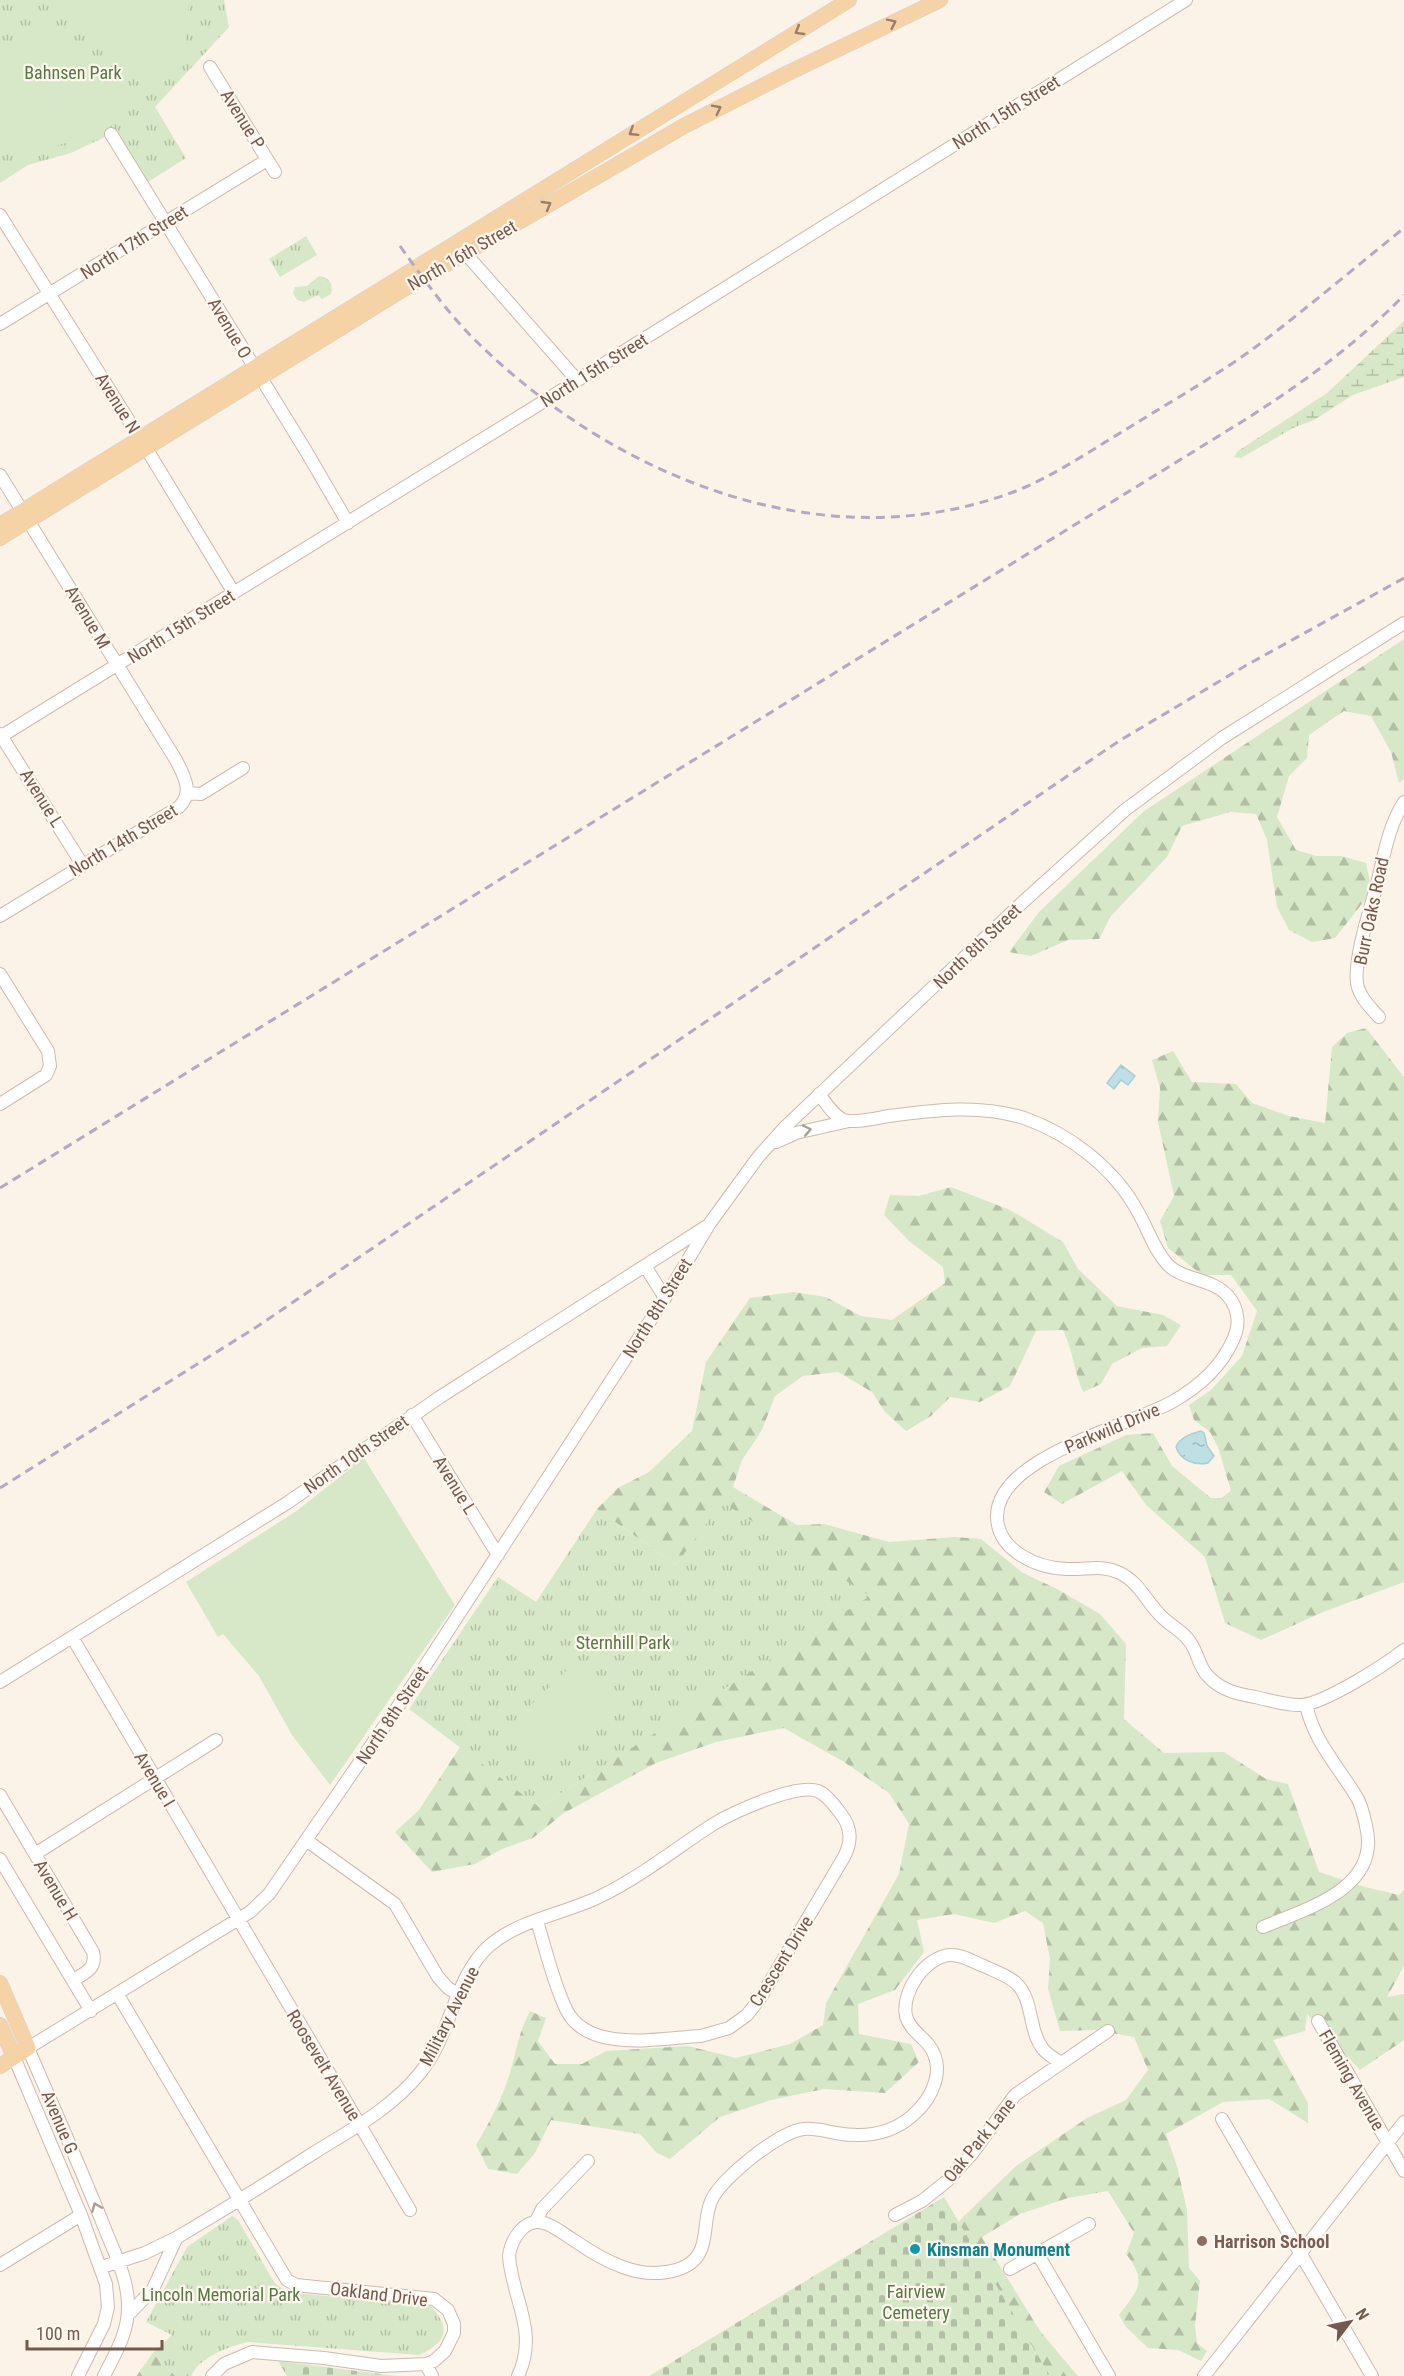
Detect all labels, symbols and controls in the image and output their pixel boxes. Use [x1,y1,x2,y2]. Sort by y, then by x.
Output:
one-way arrow [885,19,896,31]
one-way arrow [795,23,805,35]
park label: Bahnsen Park [24,62,122,83]
street label: North 15th Street [949,71,1063,153]
street label: Avenue P [217,85,269,153]
one-way arrow [710,105,721,116]
one-way arrow [629,125,639,137]
street label: North 17th Street [77,201,191,283]
one-way arrow [541,201,551,212]
street label: North 16th Street [404,215,520,295]
street label: Avenue O [204,294,256,362]
street label: North 15th Street [537,329,651,411]
street label: Avenue N [91,369,145,437]
street label: Avenue M [61,582,115,652]
street label: North 15th Street [124,585,238,667]
street label: Avenue L [16,765,68,831]
street label: North 14th Street [65,799,181,881]
street label: Burr Oaks Road [1349,855,1393,967]
street label: North 8th Street [929,899,1025,993]
one-way arrow [801,1125,811,1138]
street label: North 8th Street [618,1254,696,1362]
street label: Parkwild Drive [1061,1399,1163,1457]
street label: North 10th Street [300,1410,412,1498]
street label: Avenue L [429,1452,481,1518]
park label: Sternhill Park [576,1632,670,1653]
street label: North 8th Street [352,1662,432,1768]
street label: Avenue I [130,1748,180,1810]
street label: Avenue H [30,1856,82,1924]
street label: Crescent Drive [745,1912,817,2010]
street label: Military Avenue [415,1963,483,2069]
street label: Roosevelt Avenue [283,2006,365,2124]
street label: Fleming Avenue [1315,2026,1389,2134]
street label: Avenue G [37,2087,83,2157]
street label: Oak Park Lane [939,2094,1019,2186]
one-way arrow [91,2202,103,2213]
place label: Harrison School [1214,2231,1329,2252]
marker: Harrison School [1195,2234,1209,2248]
place label: Kinsman Monument [927,2239,1071,2260]
marker: Kinsman Monument [908,2242,922,2256]
street label: Oakland Drive [329,2278,429,2310]
park label: Fairview Cemetery [882,2281,950,2323]
park label: Lincoln Memorial Park [142,2284,300,2305]
north arrow [1320,2292,1380,2352]
text: N [1352,2305,1373,2324]
scale bar [27,2313,162,2351]
text: 100 m [36,2323,80,2344]

